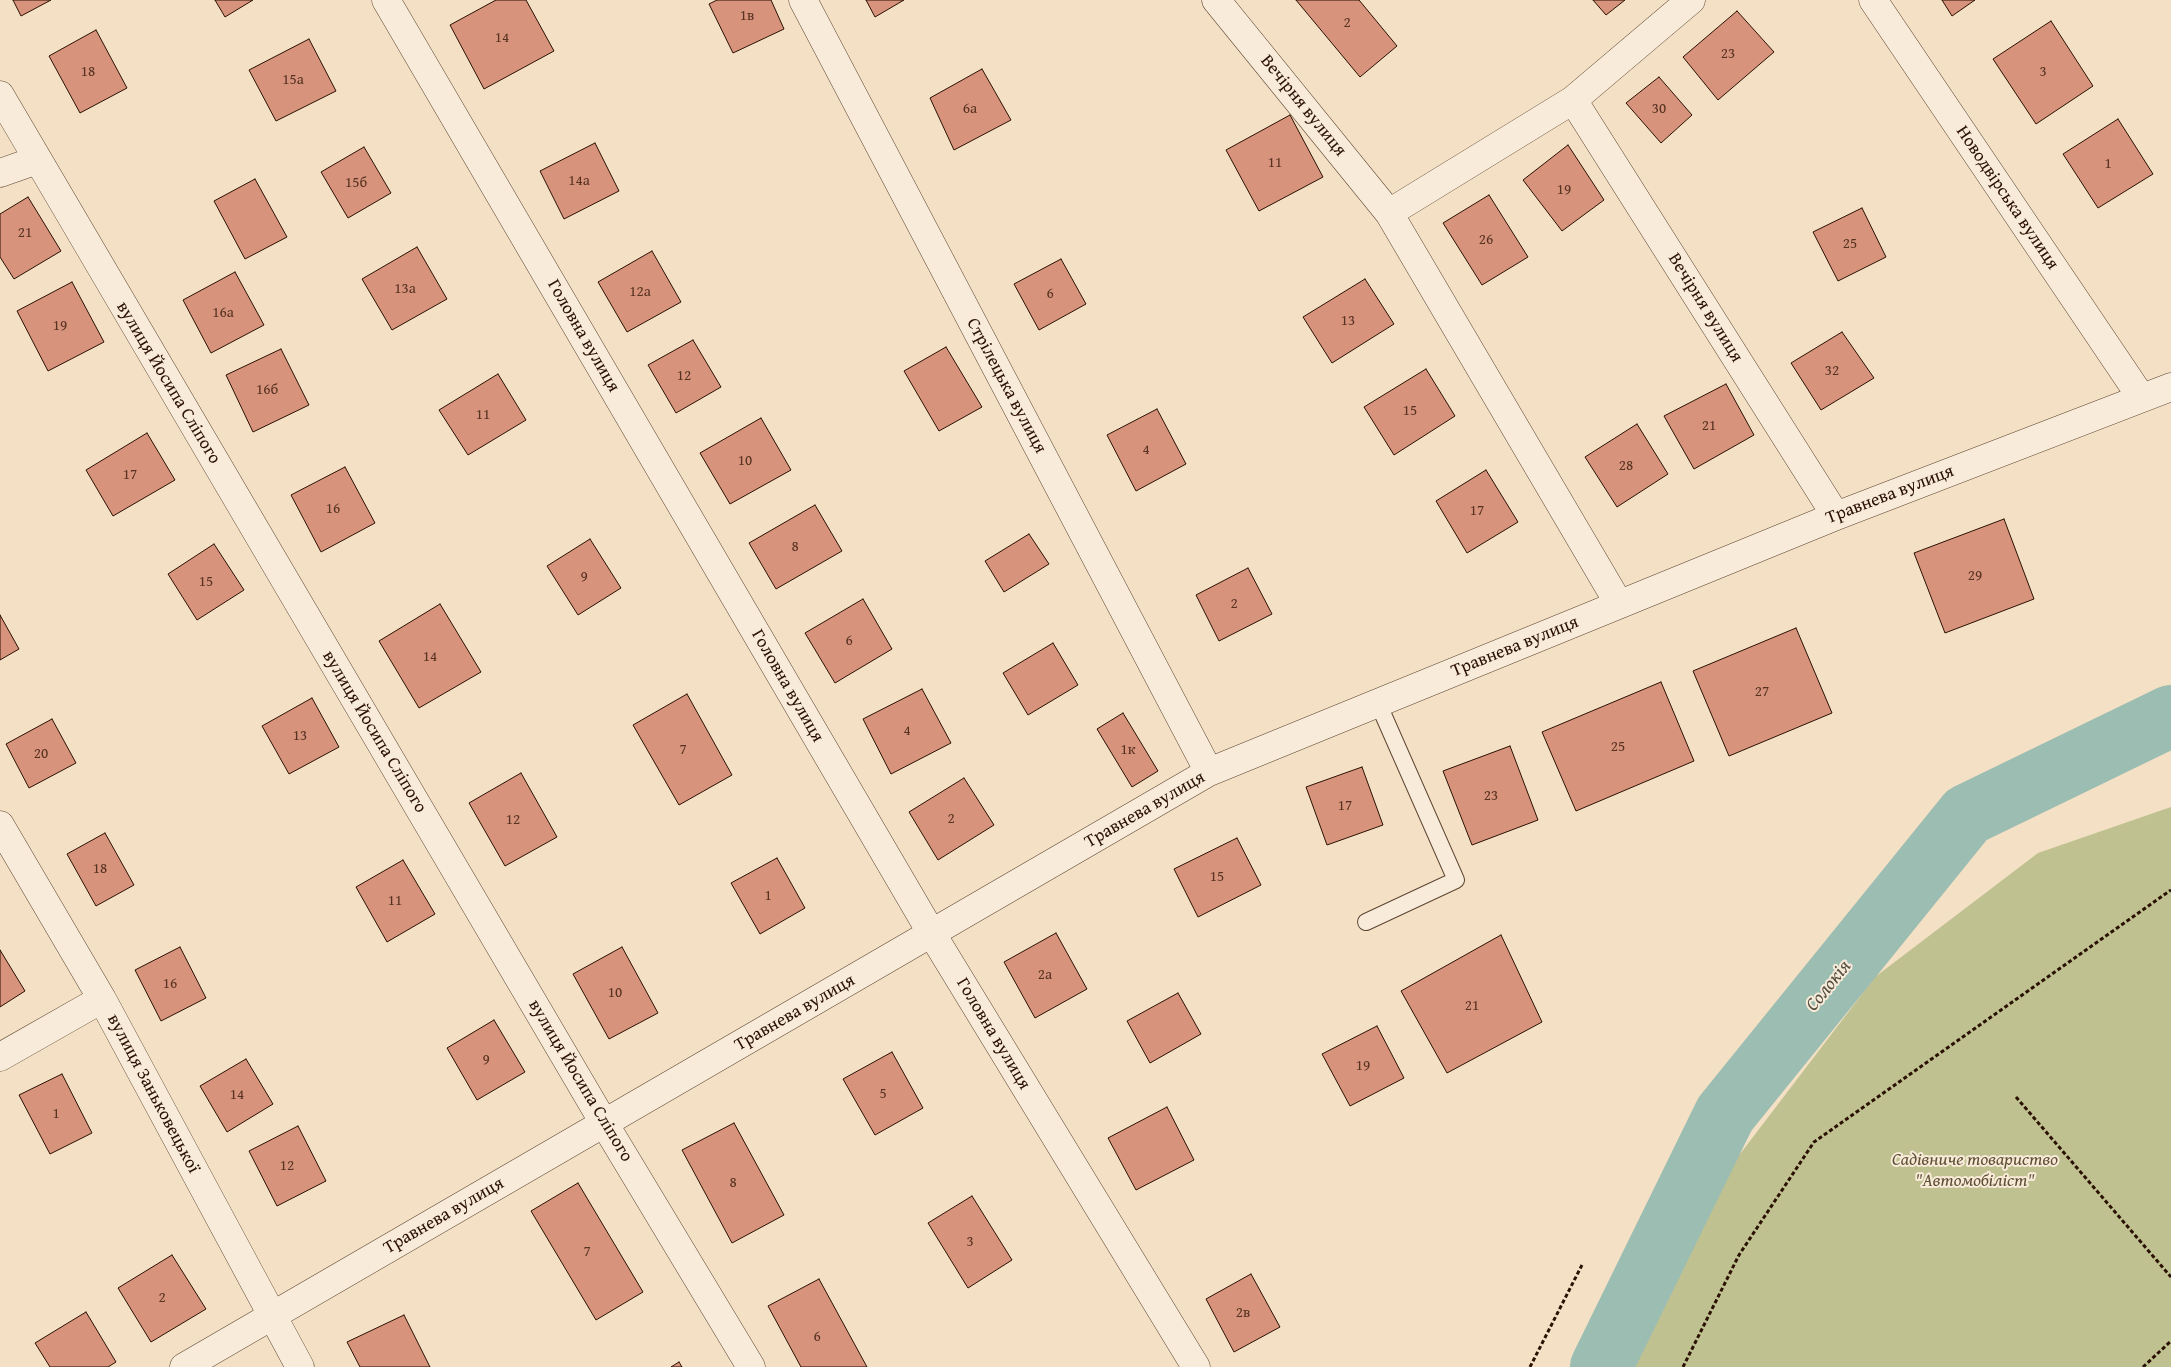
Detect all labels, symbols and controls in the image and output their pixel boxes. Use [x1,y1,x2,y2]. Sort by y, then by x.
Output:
house number: 1в [740,7,754,25]
house number: 2 [1343,14,1351,32]
house number: 14 [495,29,509,47]
house number: 23 [1721,45,1735,63]
street label: Вечірня вулиця [1255,51,1351,161]
house number: 18 [81,63,95,81]
house number: 3 [2039,63,2047,81]
house number: 15а [282,71,304,89]
house number: 6а [963,100,977,118]
house number: 30 [1652,100,1666,118]
street label: Новодвірська вулиця [1951,122,2063,274]
house number: 11 [1268,154,1282,172]
house number: 1 [2104,155,2112,173]
house number: 14а [568,172,590,190]
house number: 15б [345,174,367,192]
house number: 19 [1557,181,1571,199]
house number: 21 [18,224,32,242]
house number: 26 [1479,231,1493,249]
house number: 25 [1843,235,1857,253]
street label: Вечірня вулиця [1663,249,1747,367]
street label: Головна вулиця [542,276,624,396]
house number: 13а [394,280,416,298]
house number: 12а [629,283,651,301]
house number: 6 [1046,285,1054,303]
street label: вулиця Йосипа Сліпого [111,298,225,468]
house number: 16а [212,304,234,322]
house number: 13 [1341,312,1355,330]
street label: Стрілецька вулиця [961,315,1051,457]
house number: 19 [53,317,67,335]
house number: 32 [1825,362,1839,380]
house number: 12 [677,367,691,385]
house number: 16б [256,381,278,399]
house number: 15 [1403,402,1417,420]
house number: 11 [476,406,490,424]
house number: 21 [1702,417,1716,435]
house number: 4 [1142,441,1150,459]
house number: 10 [738,452,752,470]
house number: 28 [1619,457,1633,475]
street label: Травнева вулиця [1823,461,1957,529]
house number: 17 [123,466,137,484]
house number: 16 [326,500,340,518]
house number: 17 [1470,502,1484,520]
house number: 8 [791,538,799,556]
house number: 29 [1968,567,1982,585]
house number: 9 [580,568,588,586]
house number: 15 [199,573,213,591]
house number: 2 [1230,595,1238,613]
street label: Травнева вулиця [1448,612,1582,682]
street label: Головна вулиця [746,626,828,746]
house number: 6 [845,632,853,650]
street label: вулиця Йосипа Сліпого [317,647,431,817]
house number: 14 [423,648,437,666]
house number: 27 [1755,683,1769,701]
house number: 4 [903,722,911,740]
house number: 13 [293,727,307,745]
house number: 25 [1611,738,1625,756]
house number: 7 [679,741,687,759]
house number: 1к [1120,741,1136,759]
house number: 20 [34,745,48,763]
street label: Травнева вулиця [1081,767,1209,853]
house number: 23 [1484,787,1498,805]
house number: 17 [1338,797,1352,815]
house number: 2 [947,810,955,828]
house number: 12 [506,811,520,829]
house number: 18 [93,860,107,878]
house number: 15 [1210,868,1224,886]
house number: 1 [764,887,772,905]
house number: 11 [388,892,402,910]
water label: Солокія [1802,956,1856,1016]
house number: 2а [1038,966,1052,984]
street label: Травнева вулиця [731,970,859,1056]
street label: Головна вулиця [951,974,1035,1094]
house number: 16 [163,975,177,993]
house number: 10 [608,984,622,1002]
street label: вулиця Йосипа Сліпого [523,996,637,1166]
house number: 21 [1465,997,1479,1015]
street label: вулиця Заньковецької [102,1011,204,1177]
house number: 9 [482,1051,490,1069]
house number: 19 [1356,1057,1370,1075]
house number: 5 [879,1085,887,1103]
house number: 14 [230,1086,244,1104]
house number: 1 [52,1105,60,1123]
park label: Садівниче товариство "Автомобіліст" [1892,1149,2058,1192]
house number: 12 [280,1157,294,1175]
street label: Травнева вулиця [380,1173,508,1259]
house number: 8 [729,1174,737,1192]
house number: 3 [966,1233,974,1251]
house number: 7 [583,1243,591,1261]
house number: 2 [158,1289,166,1307]
house number: 2в [1236,1304,1250,1322]
house number: 6 [813,1328,821,1346]

